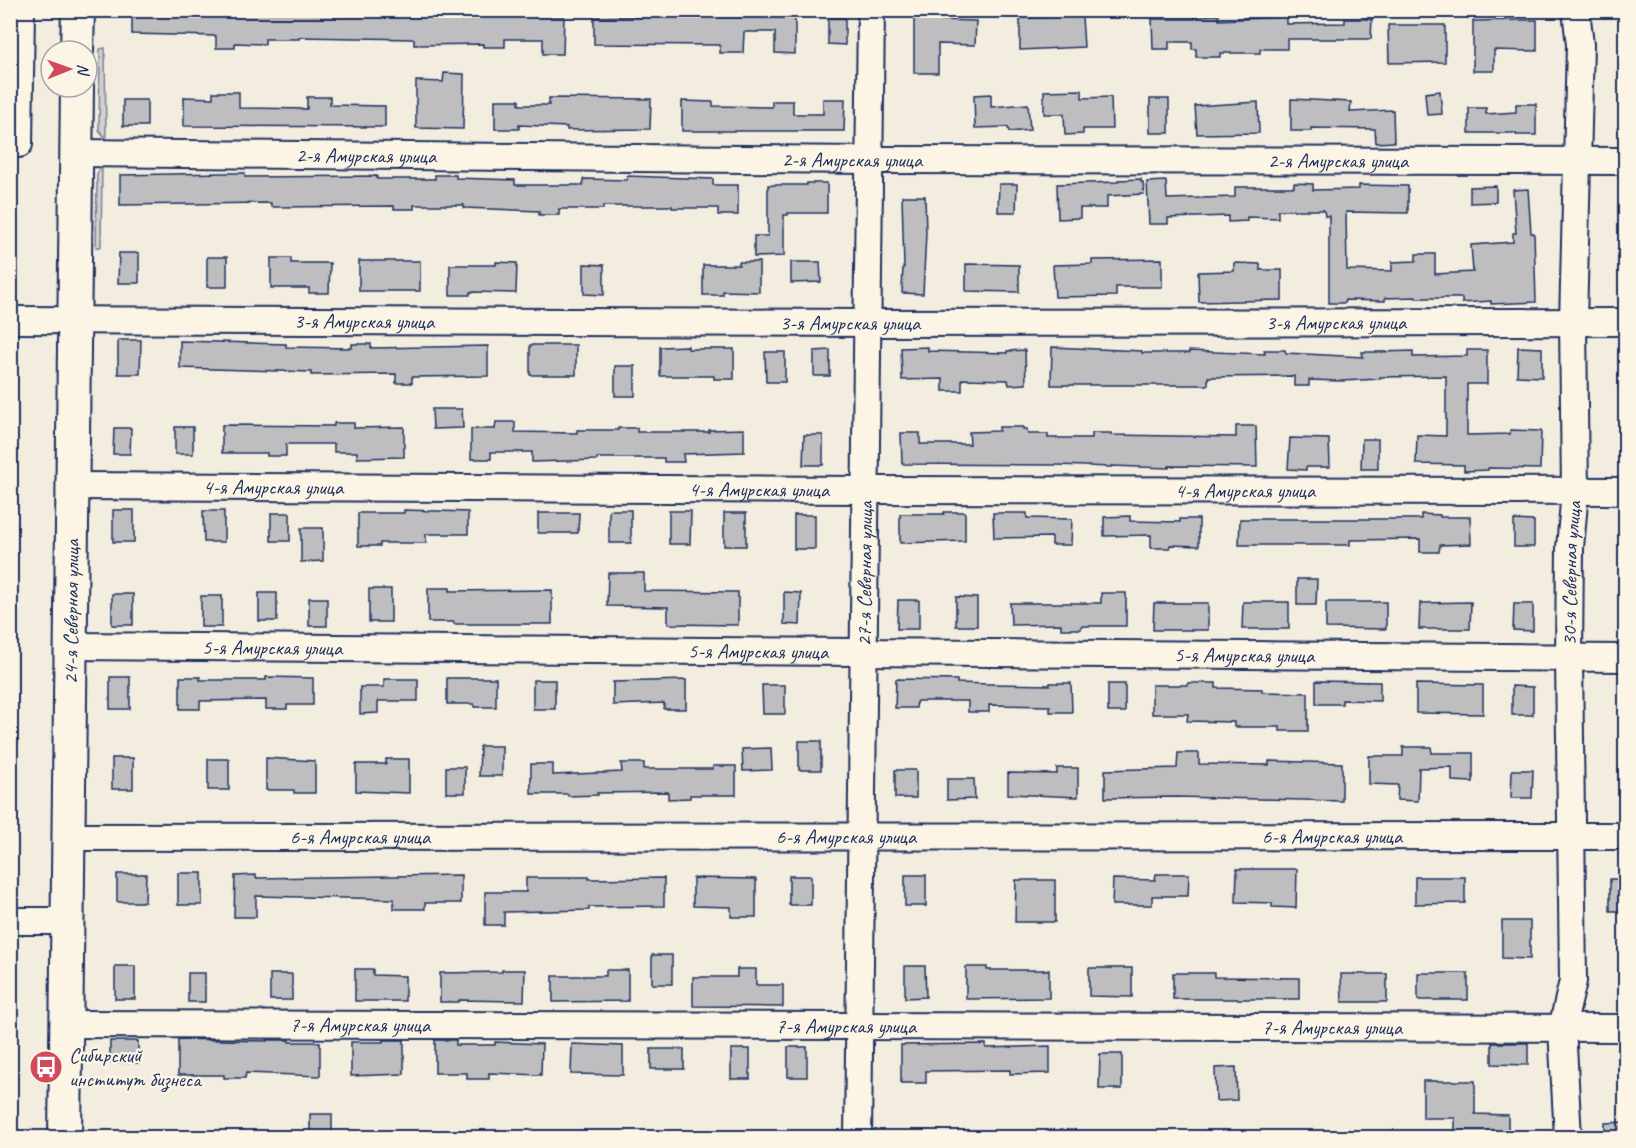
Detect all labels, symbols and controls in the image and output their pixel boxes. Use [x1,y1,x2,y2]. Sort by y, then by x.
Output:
north arrow [39,39,99,99]
text: N [73,64,93,77]
street label: 2-я Амурская улица [296,142,438,169]
street label: 2-я Амурская улица [782,146,924,173]
street label: 2-я Амурская улица [1268,148,1410,174]
street label: 3-я Амурская улица [294,308,436,334]
street label: 3-я Амурская улица [1266,309,1408,335]
street label: 3-я Амурская улица [780,310,922,336]
street label: 4-я Амурская улица [203,474,345,500]
street label: 4-я Амурская улица [689,476,831,503]
street label: 4-я Амурская улица [1175,477,1317,504]
street label: 30-я Северная улица [1556,498,1587,646]
street label: 27-я Северная улица [851,500,878,647]
street label: 24-я Северная улица [57,538,85,685]
street label: 5-я Амурская улица [202,634,344,661]
street label: 5-я Амурская улица [688,638,830,665]
street label: 5-я Амурская улица [1174,642,1316,669]
street label: 6-я Амурская улица [776,823,918,850]
street label: 6-я Амурская улица [1262,823,1404,849]
street label: 6-я Амурская улица [290,824,432,850]
street label: 7-я Амурская улица [290,1012,432,1038]
street label: 7-я Амурская улица [776,1013,918,1039]
street label: 7-я Амурская улица [1262,1014,1404,1040]
place label: Сибирский институт бизнеса [69,1042,203,1093]
bus stop icon: Сибирский институт бизнеса [28,1049,64,1085]

